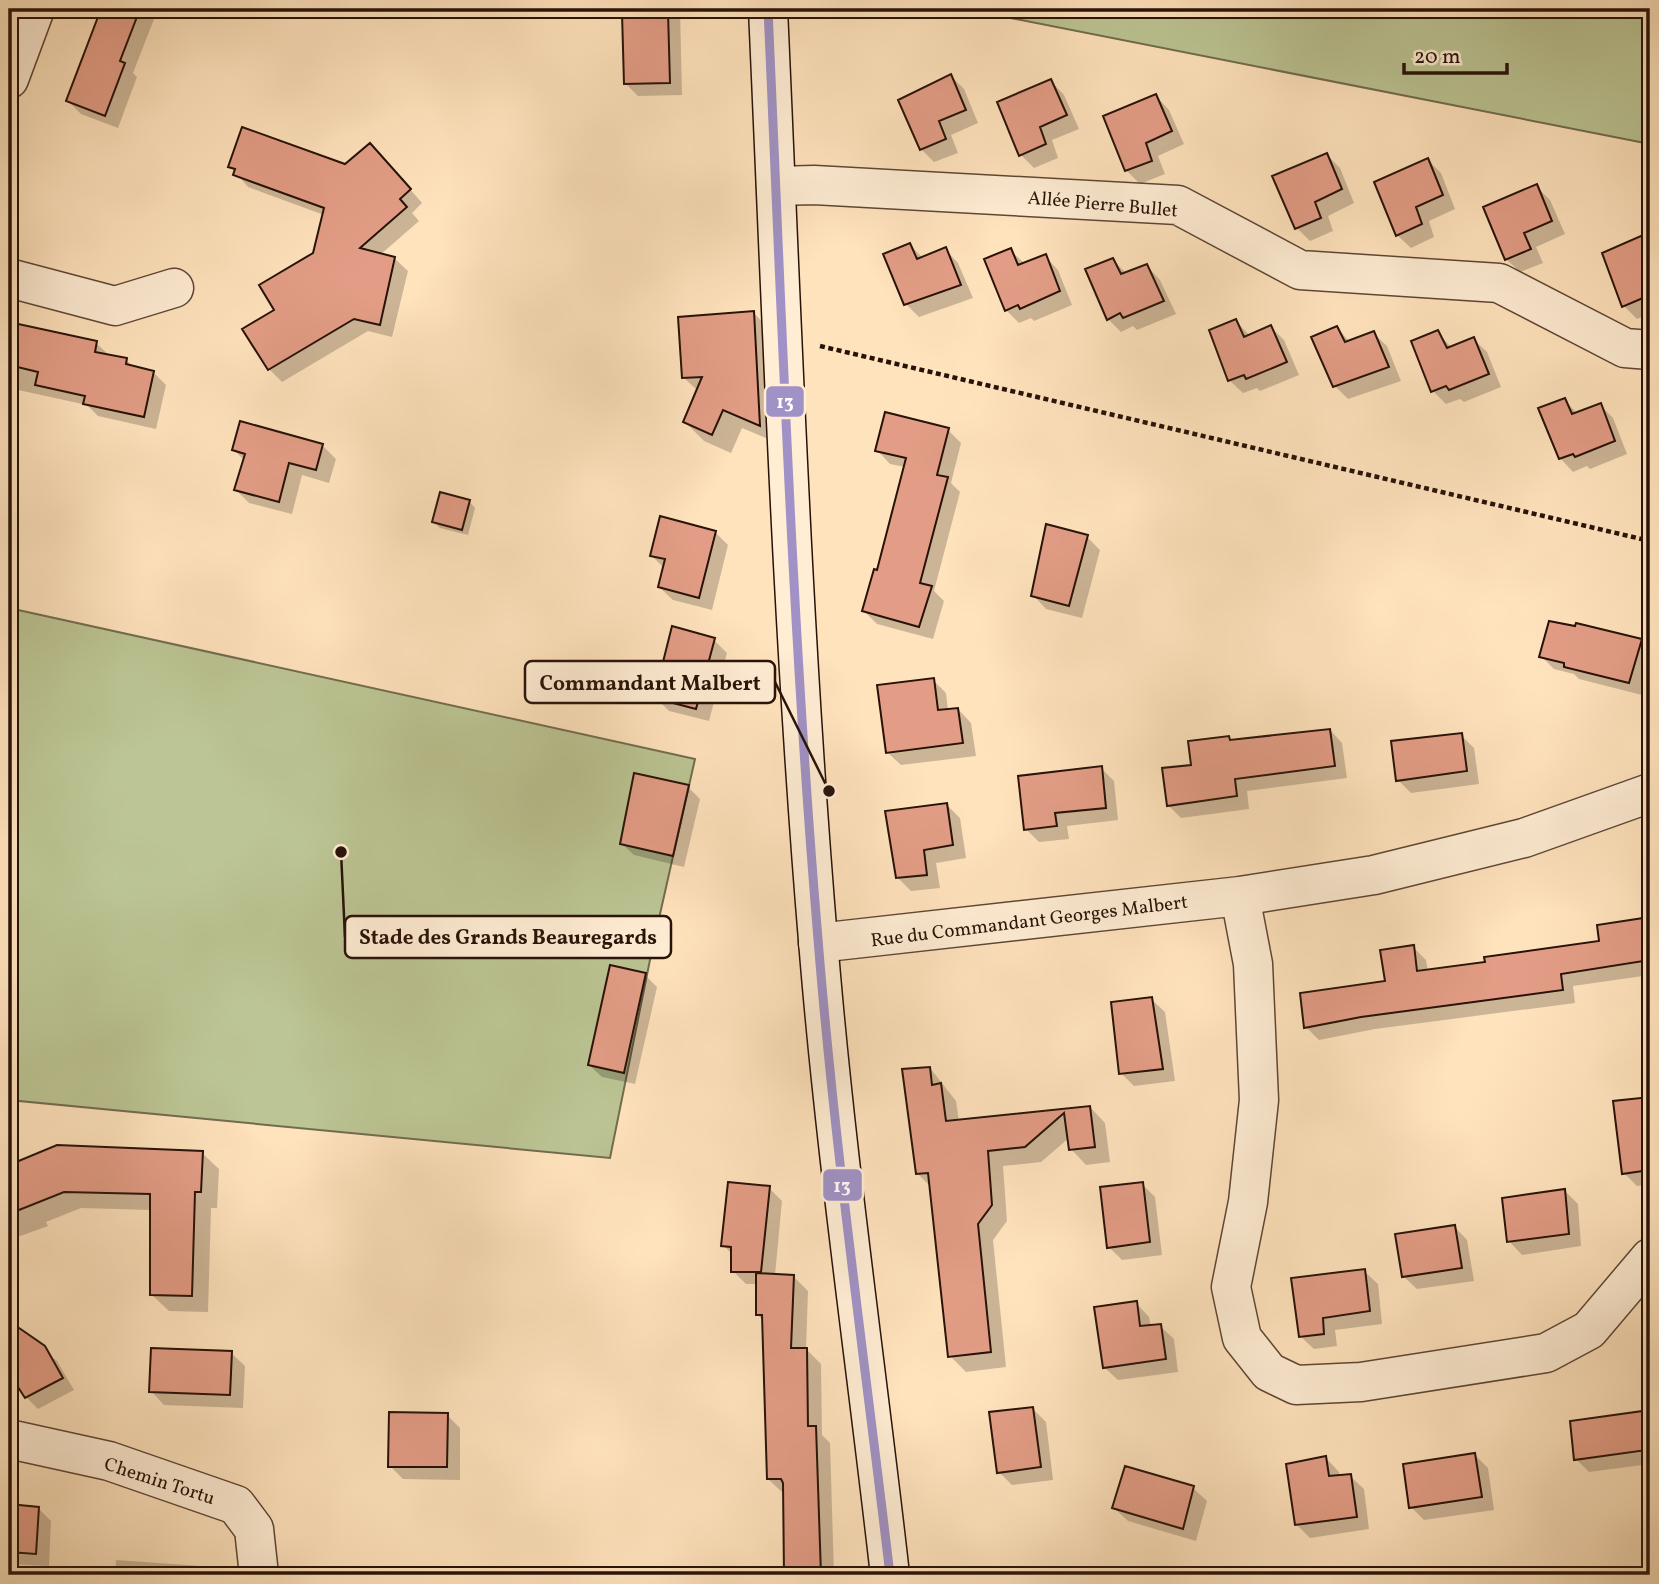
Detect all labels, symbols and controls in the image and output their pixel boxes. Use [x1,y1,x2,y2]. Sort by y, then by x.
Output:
scale bar [1404,32,1507,76]
text: 20 m [1414,43,1460,72]
street label: Allée Pierre Bullet [1027,185,1179,225]
line badge: 13 [765,385,805,418]
text: 13 [776,390,794,416]
callout: Commandant Malbert [525,661,775,703]
text: Commandant Malbert [539,670,761,699]
street label: Rue du Commandant Georges Malbert [869,890,1190,954]
callout: Stade des Grands Beauregards [345,916,671,958]
text: Stade des Grands Beauregards [359,924,657,953]
line badge: 13 [822,1168,863,1202]
text: 13 [833,1174,851,1200]
street label: Chemin Tortu [101,1452,218,1512]

